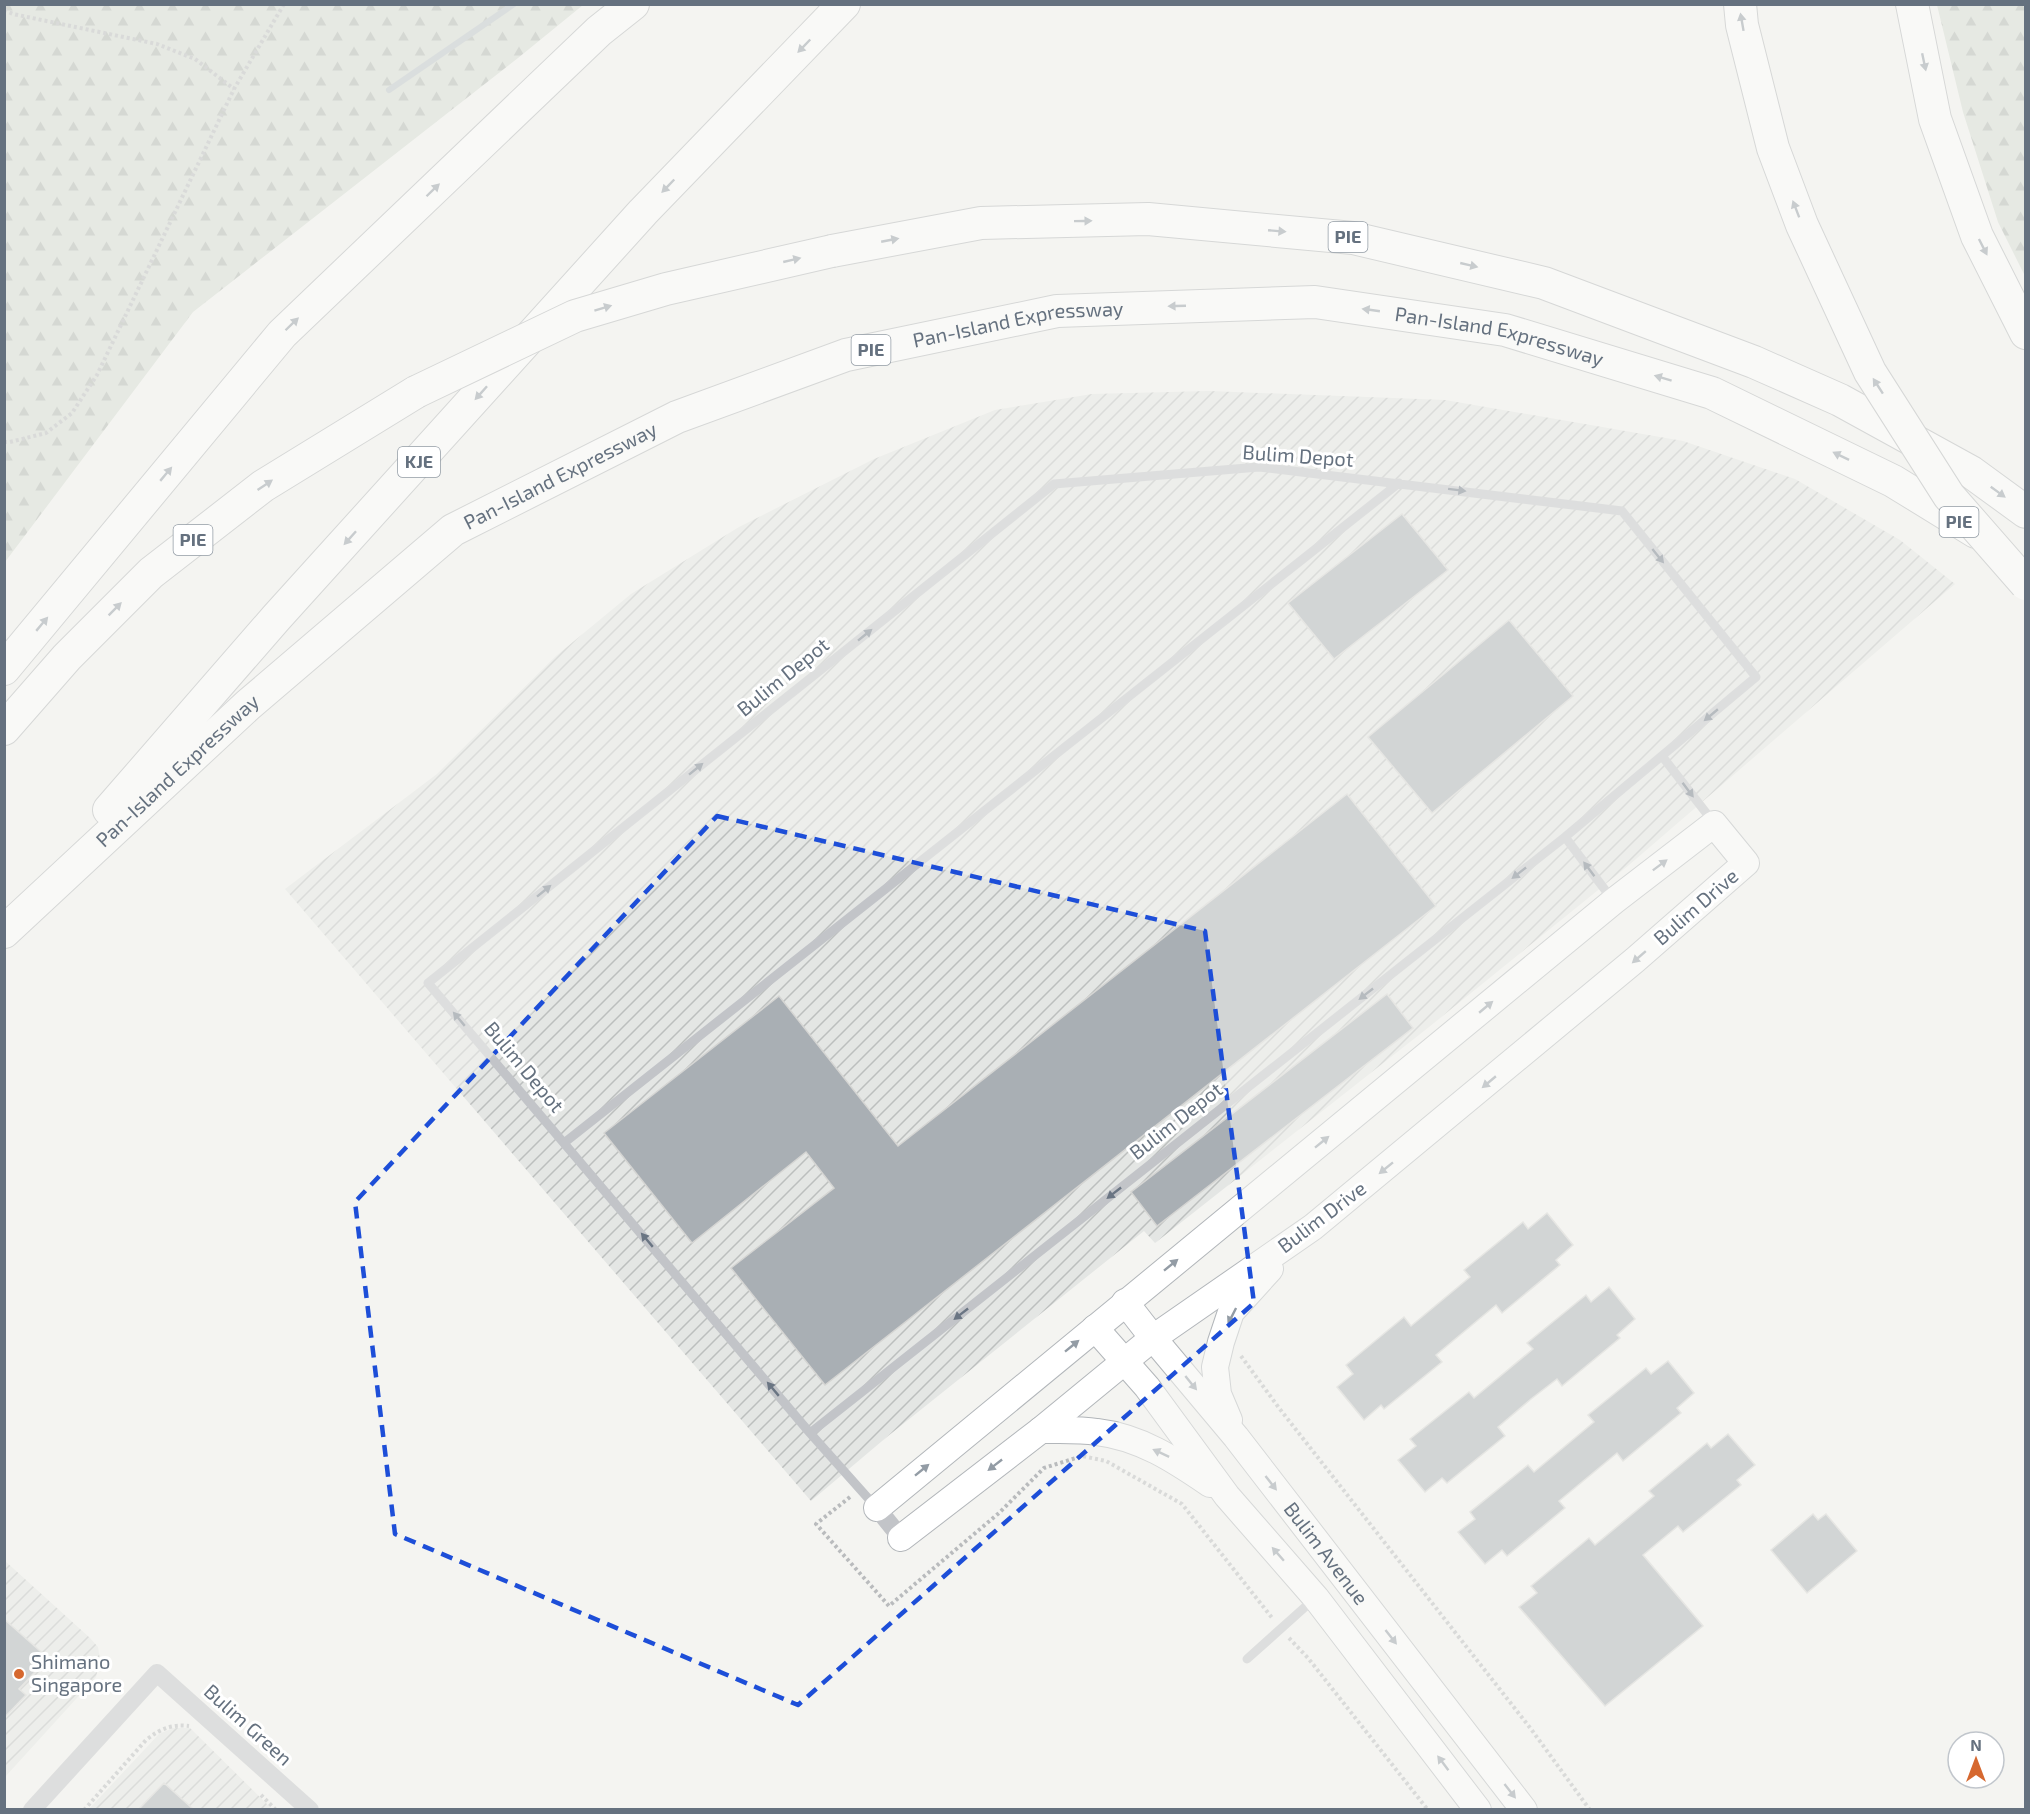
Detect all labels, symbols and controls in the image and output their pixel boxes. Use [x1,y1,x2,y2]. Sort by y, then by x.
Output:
one-way arrow [1738,12,1747,31]
one-way arrow [797,39,811,53]
one-way arrow [1919,52,1929,71]
one-way arrow [661,179,675,194]
one-way arrow [425,183,440,197]
one-way arrow [1791,200,1800,218]
one-way arrow [1074,216,1093,225]
road number: PIE [1328,222,1368,252]
one-way arrow [1268,226,1287,236]
one-way arrow [880,235,899,244]
one-way arrow [1977,238,1987,256]
one-way arrow [782,255,801,265]
one-way arrow [1460,261,1479,270]
street label: Pan-Island Expressway [910,296,1124,352]
street label: Pan-Island Expressway [1393,301,1607,370]
one-way arrow [1167,302,1186,311]
one-way arrow [594,303,612,312]
one-way arrow [1362,306,1381,315]
one-way arrow [284,318,298,332]
road number: PIE [852,335,890,365]
one-way arrow [1653,373,1671,382]
one-way arrow [1873,377,1884,394]
one-way arrow [475,385,488,400]
street label: Pan-Island Expressway [459,416,661,534]
street label: Bulim Depot [1242,439,1355,471]
road number: KJE [398,447,440,477]
one-way arrow [1832,451,1849,460]
one-way arrow [159,467,172,482]
one-way arrow [257,479,273,491]
one-way arrow [1447,485,1466,495]
one-way arrow [1991,485,2006,497]
road number: PIE [1940,507,1978,537]
road number: PIE [174,525,212,555]
one-way arrow [344,530,357,545]
one-way arrow [1652,549,1664,564]
one-way arrow [108,601,122,616]
one-way arrow [35,616,48,632]
one-way arrow [858,629,873,641]
street label: Bulim Depot [732,632,833,721]
street label: Pan-Island Expressway [91,688,263,851]
one-way arrow [1704,708,1719,721]
one-way arrow [689,764,704,776]
one-way arrow [1682,782,1695,798]
one-way arrow [1653,860,1668,872]
one-way arrow [1584,861,1596,876]
street label: Bulim Drive [1648,863,1743,949]
one-way arrow [1511,866,1527,879]
one-way arrow [536,884,552,897]
one-way arrow [1632,950,1647,963]
one-way arrow [1358,987,1374,1000]
one-way arrow [1478,1000,1494,1013]
one-way arrow [452,1011,465,1027]
street label: Bulim Depot [480,1016,570,1117]
one-way arrow [1482,1075,1497,1088]
street label: Bulim Depot [1124,1076,1227,1164]
one-way arrow [1314,1135,1330,1148]
one-way arrow [1378,1161,1394,1174]
street label: Bulim Drive [1273,1175,1370,1257]
one-way arrow [1106,1187,1122,1200]
one-way arrow [640,1232,653,1248]
one-way arrow [1163,1259,1178,1272]
one-way arrow [1227,1307,1236,1324]
one-way arrow [953,1308,969,1321]
one-way arrow [1065,1341,1080,1353]
one-way arrow [1184,1375,1197,1390]
one-way arrow [766,1381,779,1397]
one-way arrow [1153,1448,1170,1457]
one-way arrow [987,1459,1003,1472]
one-way arrow [914,1464,929,1477]
one-way arrow [1265,1475,1278,1491]
street label: Bulim Avenue [1280,1497,1374,1609]
one-way arrow [1271,1546,1284,1562]
one-way arrow [1384,1630,1396,1645]
place label: Shimano Singapore [31,1649,122,1696]
marker: Shimano Singapore [12,1667,26,1681]
street label: Bulim Green [200,1679,298,1770]
north arrow [1946,1730,2006,1790]
text: N [1970,1735,1982,1754]
one-way arrow [1436,1755,1449,1771]
one-way arrow [1504,1784,1516,1799]

